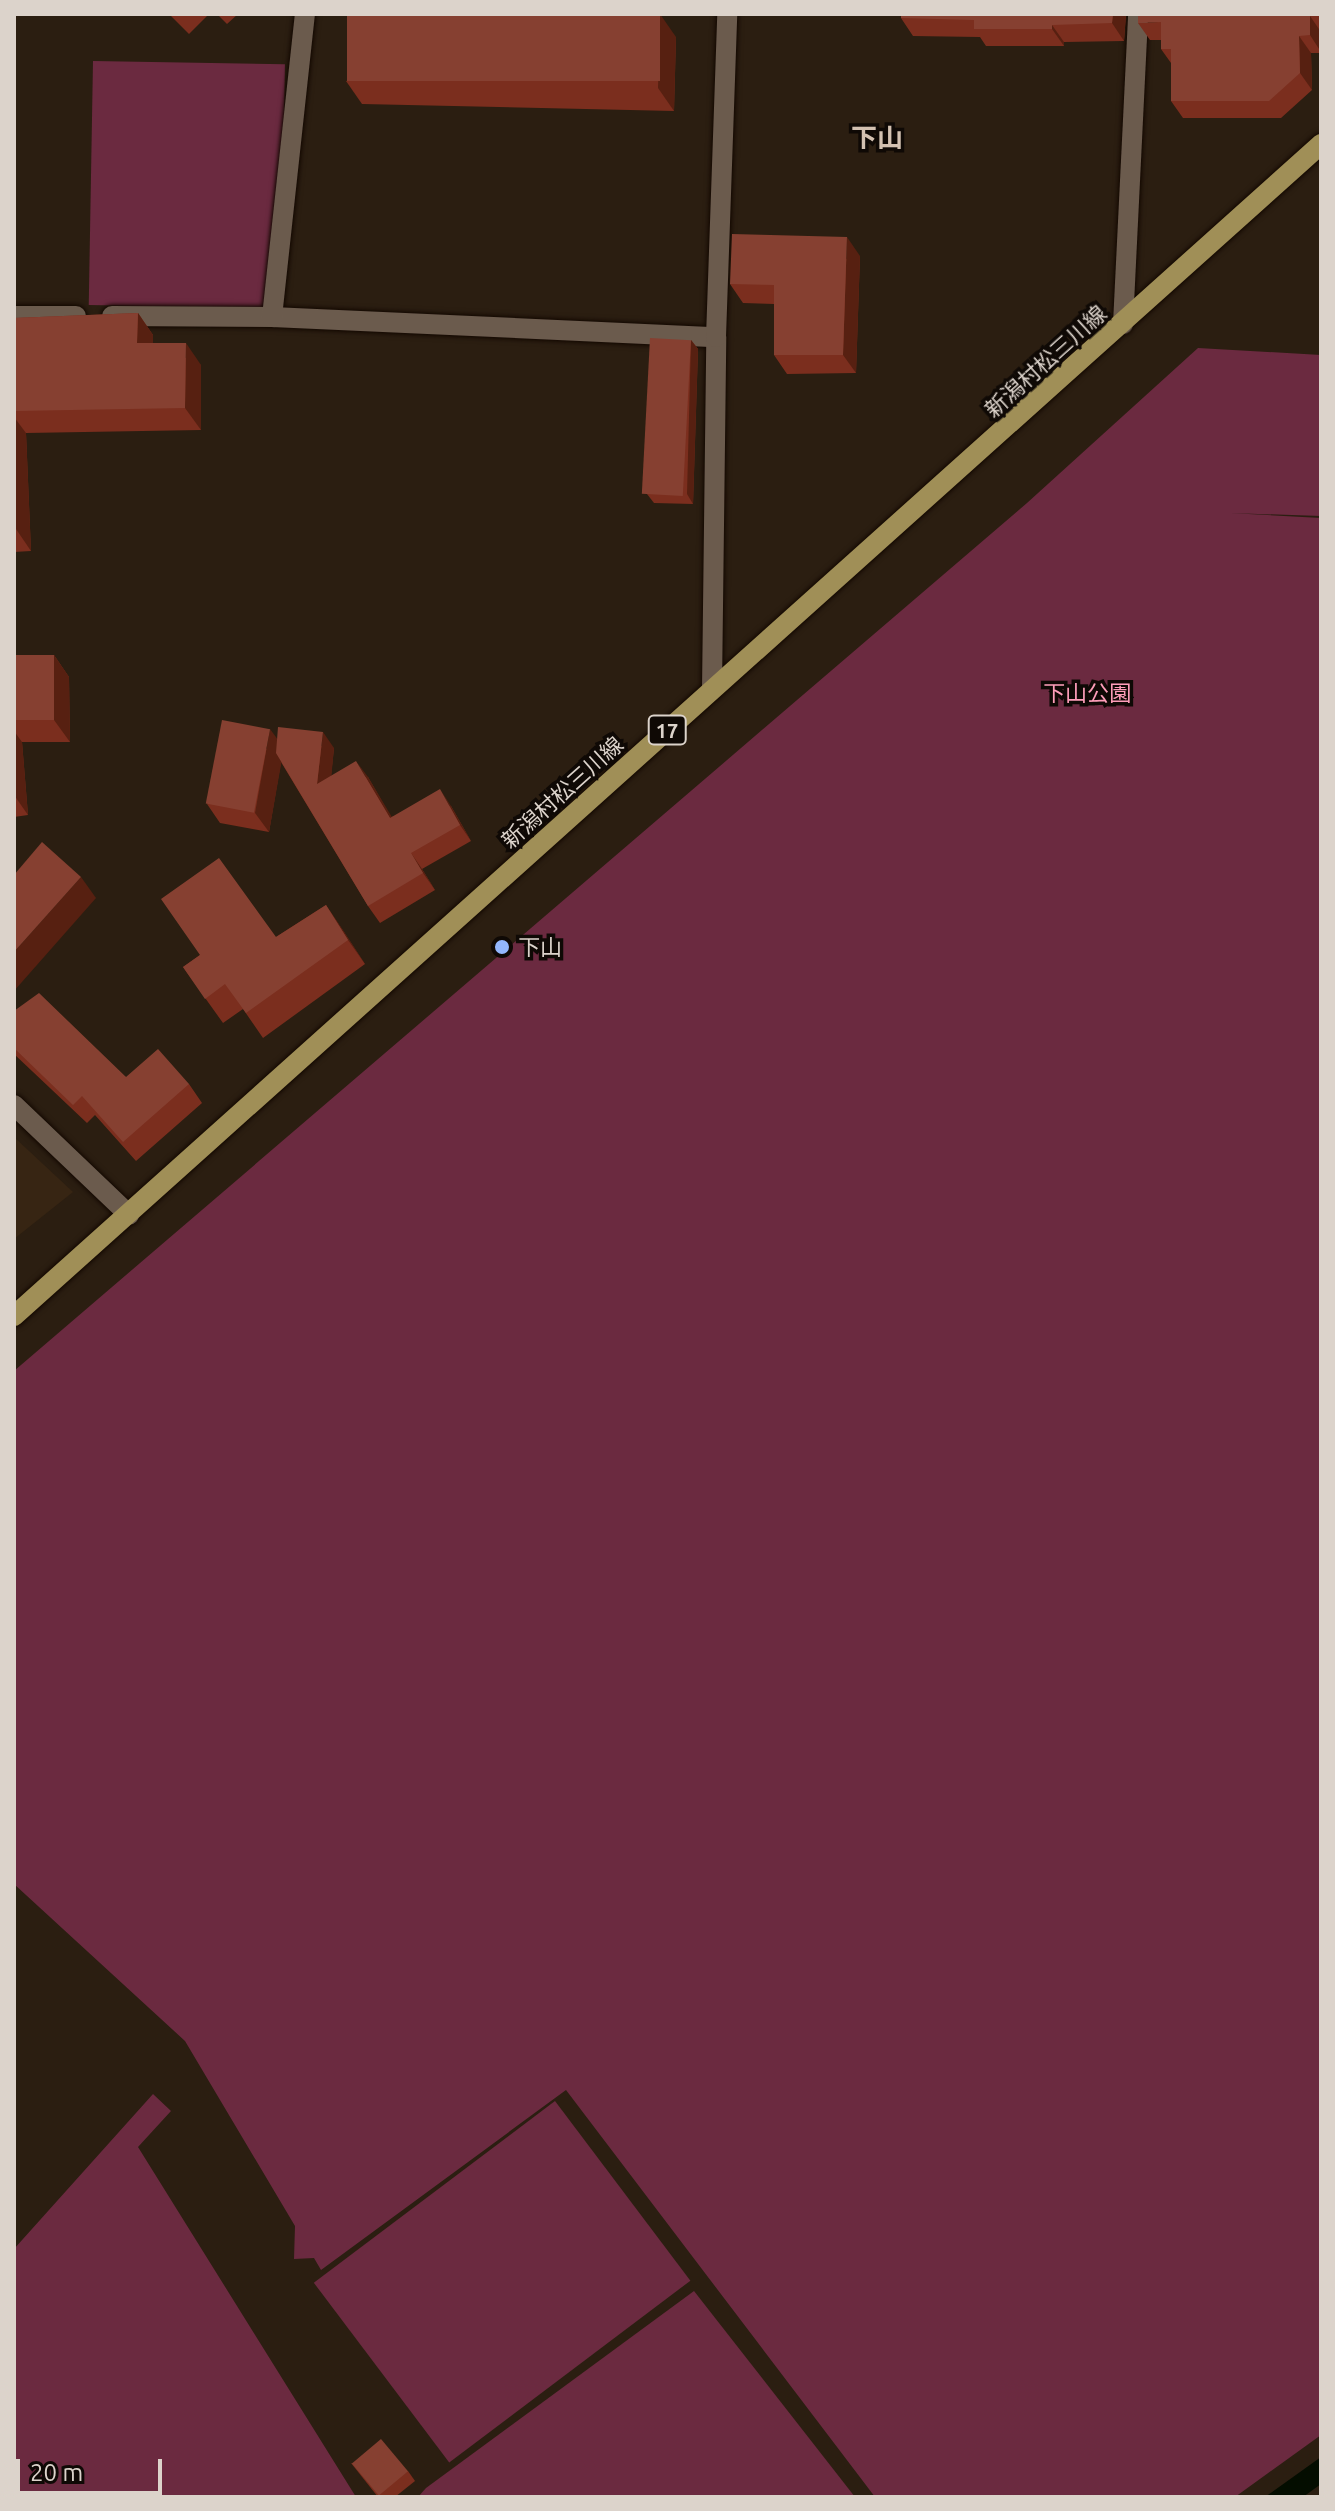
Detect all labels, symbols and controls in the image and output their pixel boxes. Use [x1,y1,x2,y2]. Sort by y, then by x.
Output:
district label: 下山 [851,122,903,154]
street label: 新潟村松三川線 [979,300,1111,422]
park label: 下山公園 [1043,680,1131,706]
road number: 17 [647,714,687,746]
street label: 新潟村松三川線 [496,731,628,853]
place label: 下山 [518,934,562,960]
marker: 下山 [493,938,511,956]
scale bar [20,2443,166,2493]
text: 20 m [30,2459,83,2486]

